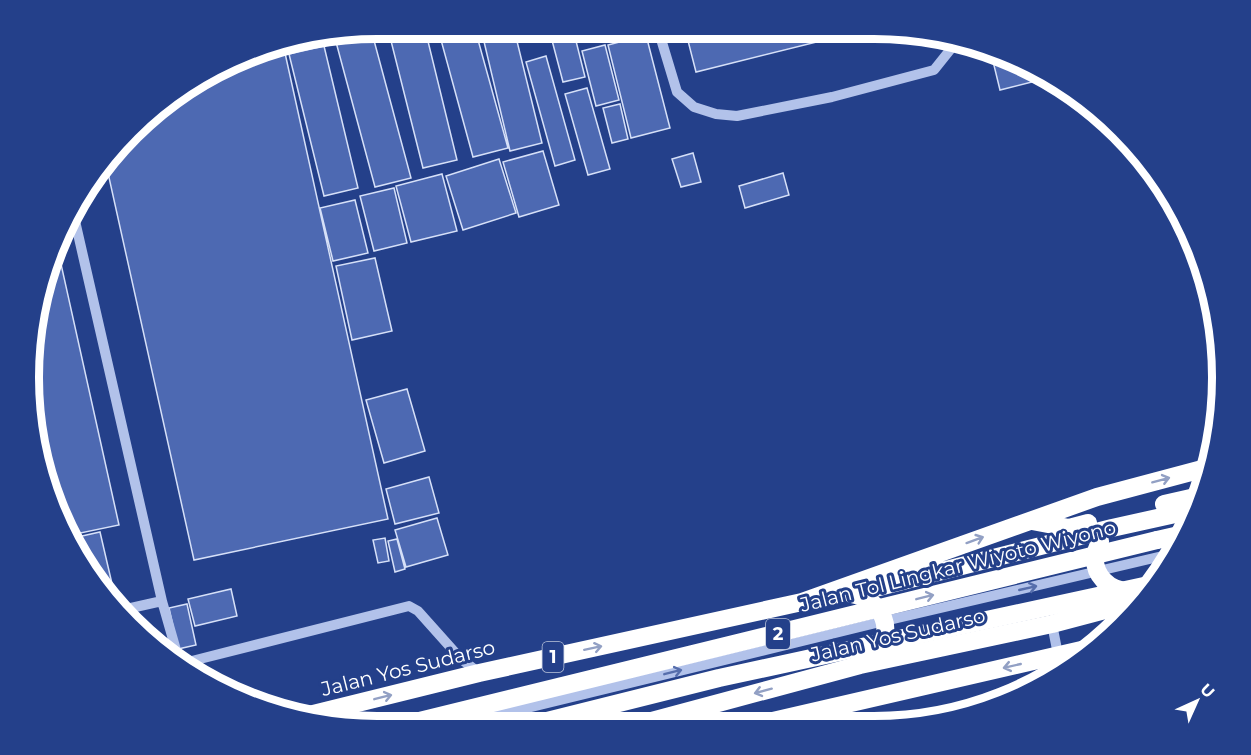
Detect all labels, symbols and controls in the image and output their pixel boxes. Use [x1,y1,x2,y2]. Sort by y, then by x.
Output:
one-way arrow [1151,474,1170,486]
street label: Jalan Tol Lingkar Wiyoto Wiyono [797,515,1118,617]
one-way arrow [966,533,984,544]
one-way arrow [1018,582,1037,594]
one-way arrow [915,591,934,603]
street label: Jalan Yos Sudarso [808,603,988,667]
road number: 2 [766,619,790,649]
street label: Jalan Yos Sudarso [318,635,497,701]
road number: 1 [542,642,564,672]
one-way arrow [583,642,602,653]
one-way arrow [1003,660,1022,672]
one-way arrow [663,666,682,678]
north arrow [1167,671,1227,731]
text: U [1196,680,1218,702]
one-way arrow [753,686,772,697]
one-way arrow [373,690,392,702]

